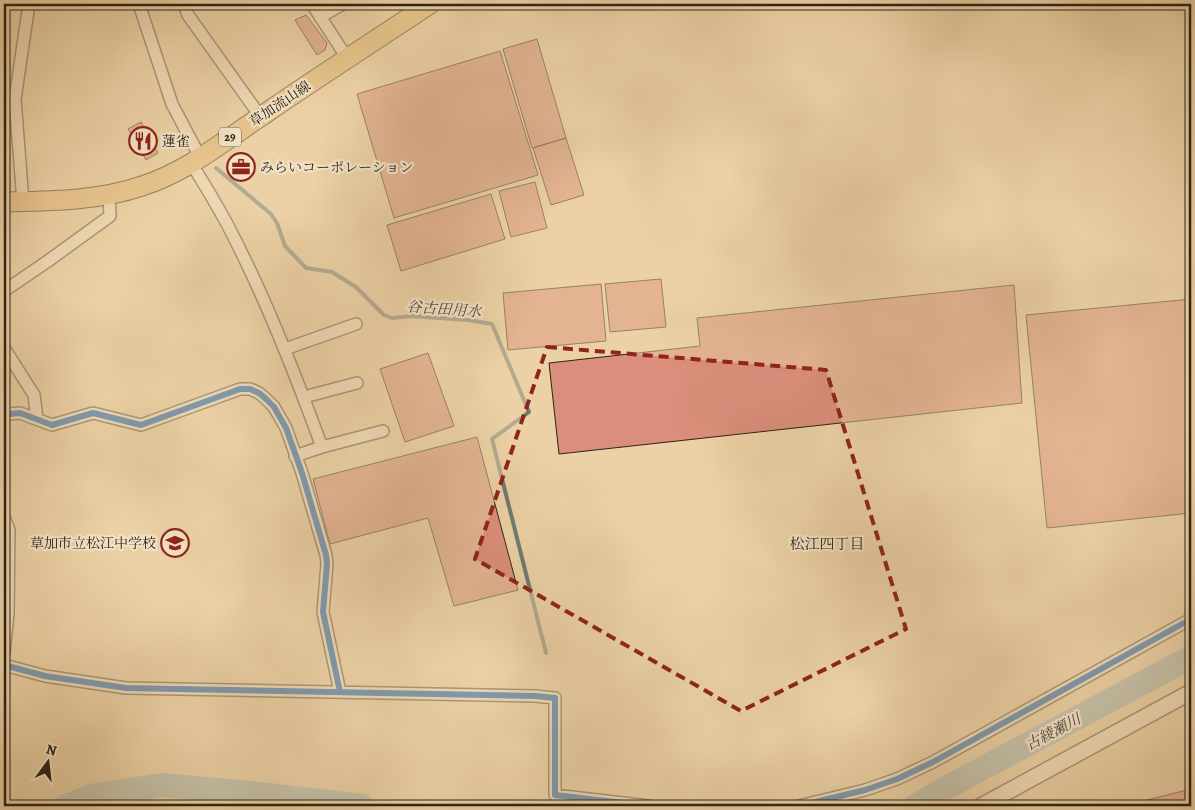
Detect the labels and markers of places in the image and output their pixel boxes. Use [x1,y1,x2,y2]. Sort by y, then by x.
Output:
restaurant icon: 蓮雀 [128,126,158,156]
place label: 蓮雀 [162,132,190,151]
office icon: みらいコーポレーション [226,152,256,182]
place label: みらいコーポレーション [260,158,413,177]
school or university icon: 草加市立松江中学校 [160,528,190,558]
place label: 草加市立松江中学校 [30,534,156,553]

